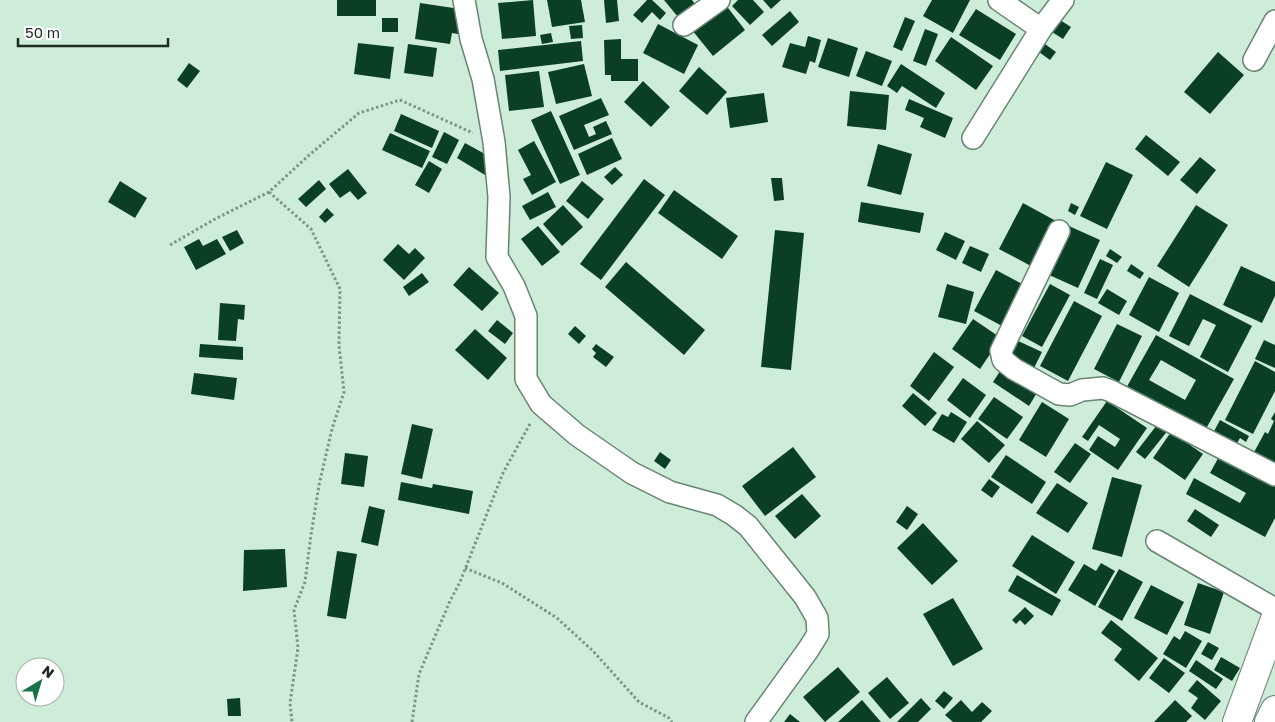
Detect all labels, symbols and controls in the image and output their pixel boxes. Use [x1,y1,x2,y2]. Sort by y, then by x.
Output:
scale bar [18,15,168,47]
text: 50 m [25,23,60,41]
north arrow [15,657,65,707]
text: N [39,661,58,681]

